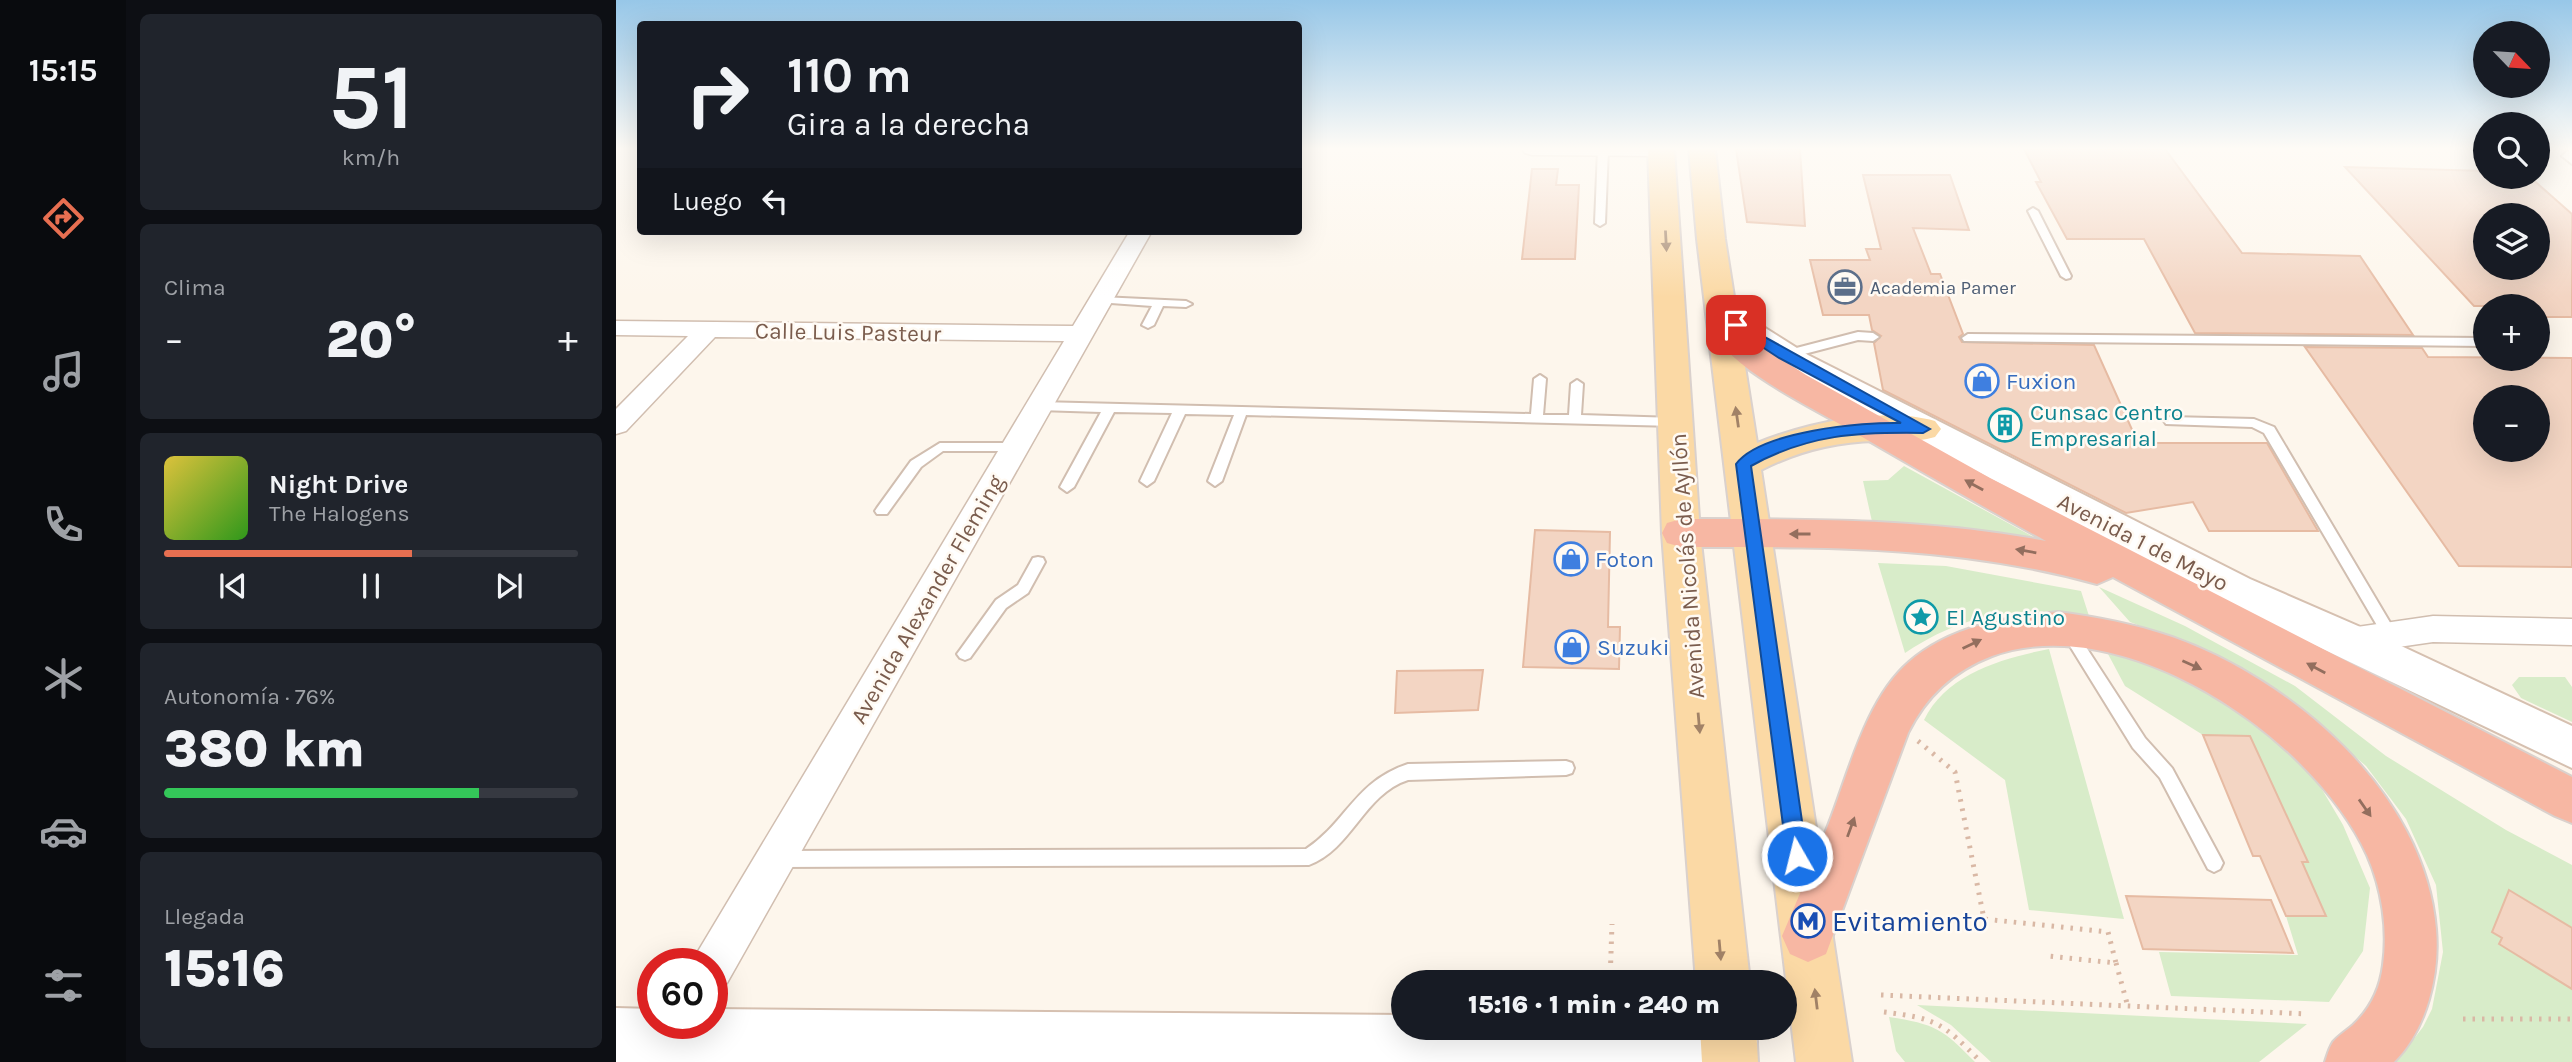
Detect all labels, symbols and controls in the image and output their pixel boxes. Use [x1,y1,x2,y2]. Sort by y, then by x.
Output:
north arrow [2473,21,2550,98]
map controls [2473,21,2550,462]
text: 51 [328,45,414,151]
text: 110 m [787,47,912,104]
icon: right [672,49,763,140]
text: 15:15 [29,52,97,89]
text: Gira a la derecha [787,106,1030,143]
button: search [2473,112,2550,189]
text: km/h [342,144,400,171]
icon: left [756,182,794,220]
text: Luego [672,186,742,217]
icon: directions [39,194,88,243]
button: layers [2473,203,2550,280]
one-way arrow [1661,231,1672,253]
office icon: Academia Pamer [1826,268,1864,306]
text: Clima [164,274,226,301]
place label: Academia Pamer [1870,277,2016,299]
button: + [2473,294,2550,371]
pin [1706,295,1766,355]
icon: arrive [1717,306,1755,344]
text: 20° [326,309,416,370]
text: − [164,317,184,362]
text: + [558,317,578,362]
street label: Calle Luis Pasteur [755,317,942,348]
icon: music [39,347,88,396]
shop icon: Fuxion [1963,362,2001,400]
place label: Fuxion [2006,368,2077,395]
button: − [2473,385,2550,462]
place label: Cunsac Centro Empresarial [2030,399,2183,452]
one-way arrow [1731,406,1742,428]
building icon: Cunsac Centro Empresarial [1986,406,2024,444]
street label: Avenida Nicolás de Ayllón [1665,432,1710,699]
text: Night Drive [269,469,408,500]
street label: Avenida Alexander Fleming [845,470,1010,729]
one-way arrow [1964,480,1984,491]
street label: Avenida 1 de Mayo [2053,488,2233,597]
icon: phone [39,500,88,549]
text: The Halogens [269,500,409,527]
one-way arrow [1789,528,1811,540]
shop icon: Foton [1552,540,1590,578]
one-way arrow [2015,545,2037,556]
place label: Foton [1595,546,1654,573]
icon: previous [214,567,252,605]
icon: pause [352,567,390,605]
icon: next [490,567,528,605]
place icon: El Agustino [1902,598,1940,636]
place label: El Agustino [1946,604,2065,631]
shop icon: Suzuki [1553,628,1591,666]
place label: Suzuki [1597,634,1669,661]
one-way arrow [1962,639,1982,650]
icon: climate [39,654,88,703]
one-way arrow [2182,659,2202,671]
one-way arrow [2306,662,2325,674]
text: Autonomía · 76% [164,683,336,710]
one-way arrow [1694,712,1705,734]
text: 380 km [164,718,365,779]
one-way arrow [2358,799,2372,817]
icon: car [39,807,88,856]
one-way arrow [1846,817,1857,838]
position arrow [1760,819,1834,893]
metro station icon: Evitamiento [1789,902,1827,940]
text: Llegada [164,903,245,930]
place label: Evitamiento [1832,905,1988,938]
text: 15:16 [164,938,285,999]
one-way arrow [1715,939,1726,961]
speed limit sign: 60 [637,948,728,1039]
icon: filters [39,961,88,1010]
one-way arrow [1811,988,1822,1010]
text: 15:16 · 1 min · 240 m [1468,989,1720,1020]

